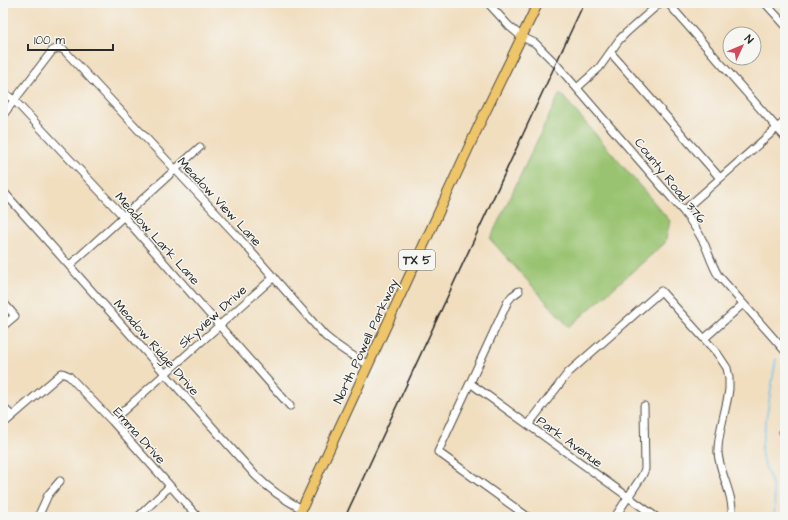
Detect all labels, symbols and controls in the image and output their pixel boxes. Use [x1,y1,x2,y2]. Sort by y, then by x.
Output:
scale bar [28,26,113,52]
north arrow [722,26,762,66]
text: 100 m [34,32,65,49]
text: N [741,32,757,47]
street label: County Road 376 [629,134,710,228]
street label: Meadow View Lane [173,153,265,250]
street label: Meadow Lark Lane [111,188,204,289]
road number: TX 5 [399,250,435,270]
street label: North Powell Parkway [329,276,404,407]
street label: Skyview Drive [175,281,251,353]
street label: Meadow Ridge Drive [109,296,203,400]
street label: Emma Drive [109,403,170,468]
street label: Park Avenue [533,412,606,472]

